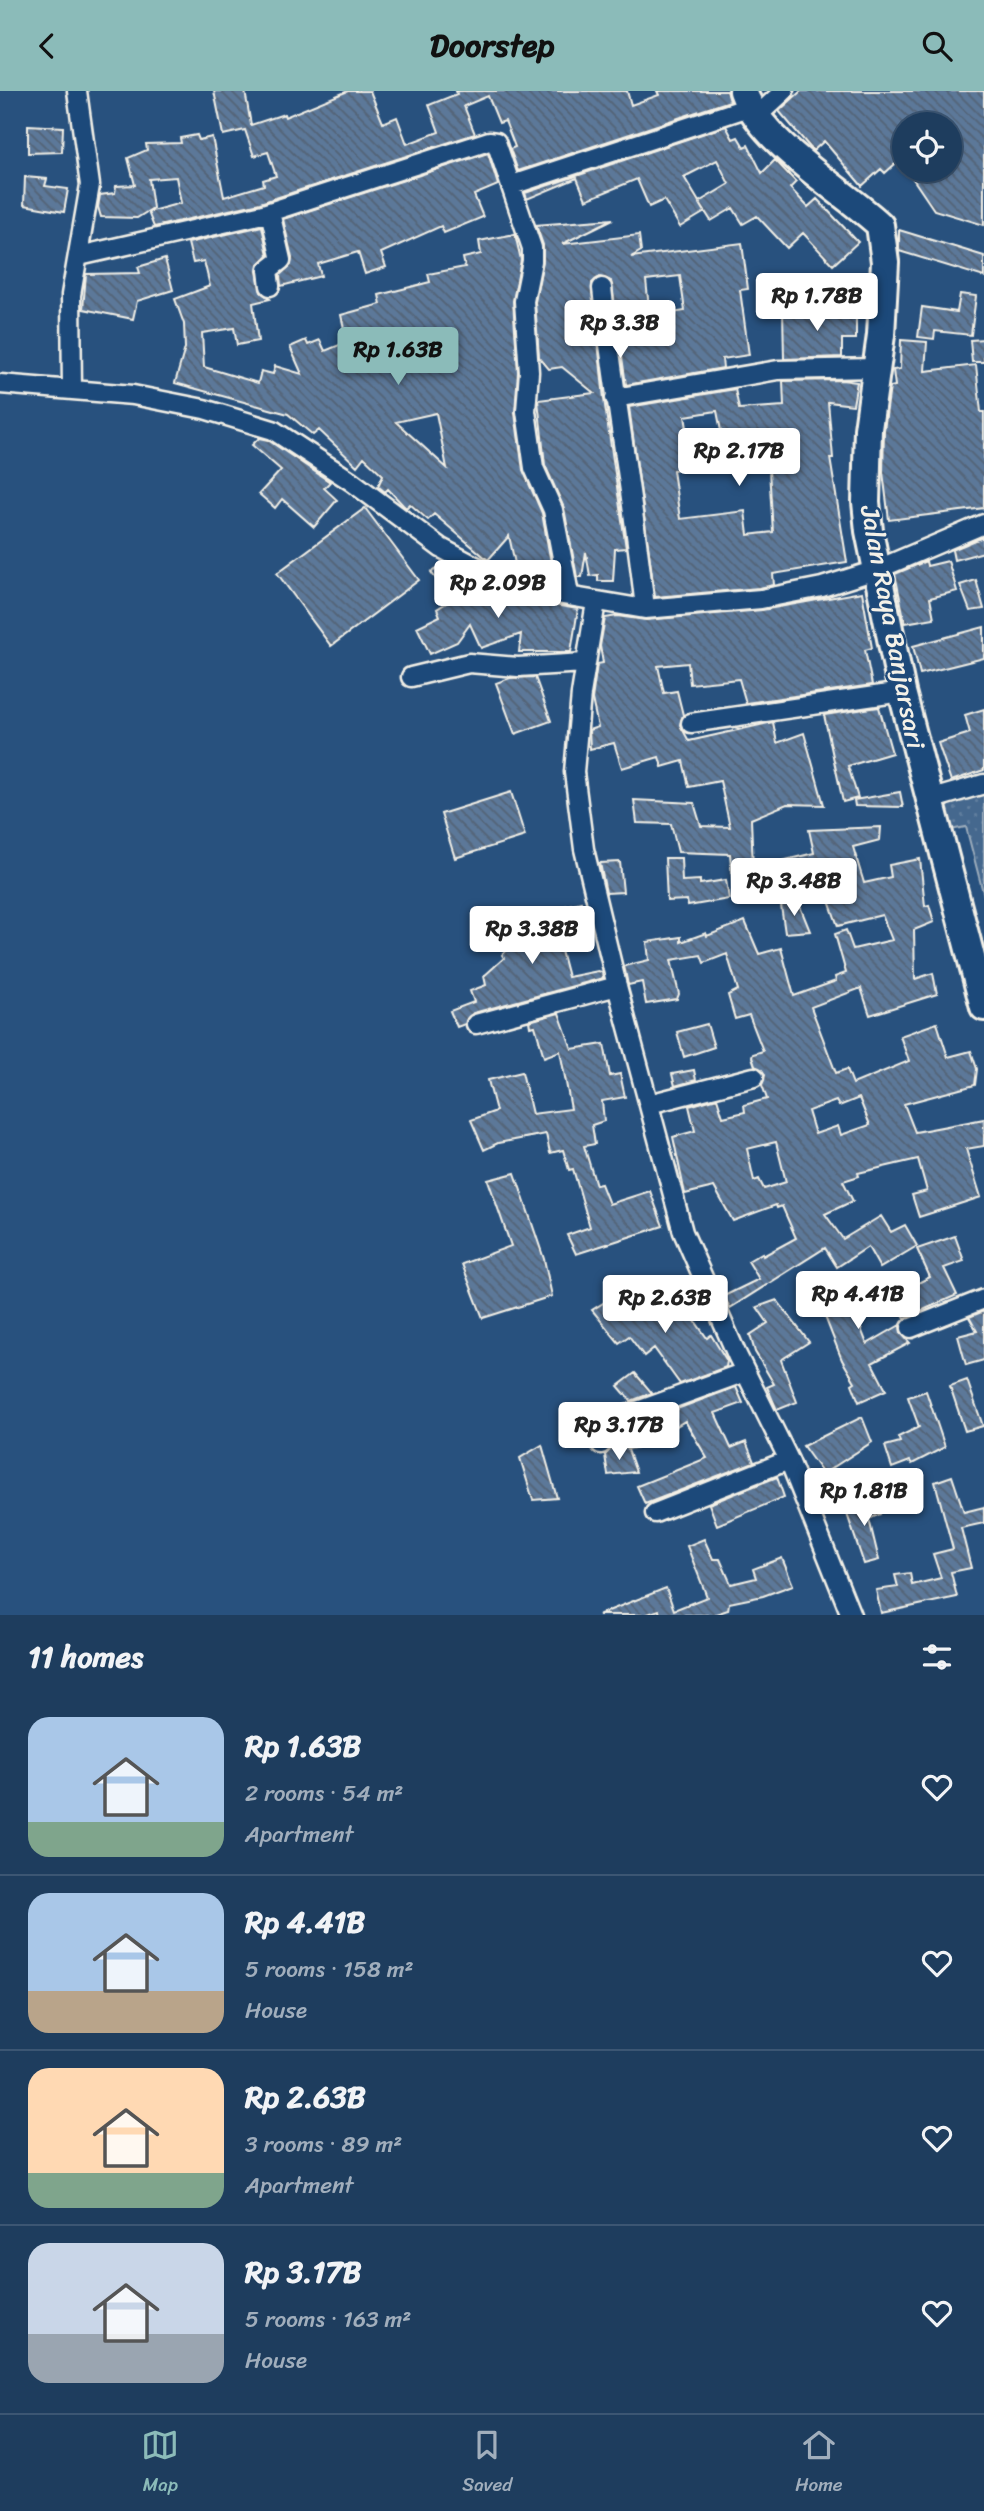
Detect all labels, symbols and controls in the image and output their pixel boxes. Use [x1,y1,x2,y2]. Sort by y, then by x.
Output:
text: Doorstep [430,17,554,74]
icon: back [28,27,66,65]
icon: search [918,27,956,65]
map controls [892,112,962,182]
button: locate [892,112,962,182]
pin: Rp 1.78B [745,273,889,333]
text: Rp 1.78B [772,275,862,316]
pin: Rp 3.3B [555,301,685,360]
text: Rp 3.3B [580,302,660,343]
pin: Rp 1.63B [326,327,470,387]
text: Rp 1.63B [353,329,443,370]
pin: Rp 2.17B [667,429,811,488]
text: Rp 2.17B [694,430,784,471]
street label: Jalan Raya Banjarsari [847,500,939,754]
pin: Rp 2.09B [426,561,570,620]
text: Rp 2.09B [450,562,546,603]
pin: Rp 3.48B [722,859,866,918]
text: Rp 3.48B [747,860,841,901]
pin: Rp 3.38B [460,907,604,966]
text: Rp 3.38B [486,908,578,949]
pin: Rp 4.41B [786,1271,930,1331]
text: Rp 4.41B [812,1273,904,1314]
pin: Rp 2.63B [593,1275,737,1335]
text: Rp 2.63B [619,1277,711,1318]
pin: Rp 3.17B [547,1403,691,1462]
text: Rp 3.17B [574,1404,664,1445]
pin: Rp 1.81B [792,1469,936,1528]
text: Rp 1.81B [820,1470,908,1511]
text: 11 homes [28,1630,143,1684]
icon: filters [918,1638,956,1676]
text: Rp 1.63B [245,1719,361,1773]
icon: home [84,1745,168,1829]
icon: heart [918,1768,956,1806]
text: 2 rooms · 54 m² [245,1773,403,1814]
text: Apartment [245,1814,354,1855]
text: Rp 4.41B [245,1895,365,1949]
icon: home [84,1921,168,2005]
icon: heart [918,1944,956,1982]
text: 5 rooms · 158 m² [245,1949,414,1990]
text: House [245,1990,307,2031]
text: Rp 2.63B [245,2070,366,2124]
icon: home [84,2096,168,2180]
icon: heart [918,2119,956,2157]
text: 3 rooms · 89 m² [245,2124,402,2165]
text: Apartment [245,2165,354,2206]
text: Rp 3.17B [245,2245,361,2299]
icon: home [84,2271,168,2355]
icon: heart [918,2294,956,2332]
text: 5 rooms · 163 m² [245,2299,411,2340]
text: House [245,2340,307,2381]
tab: Map [141,2426,179,2501]
tab: Saved [462,2426,512,2501]
tab: Home [795,2426,843,2501]

